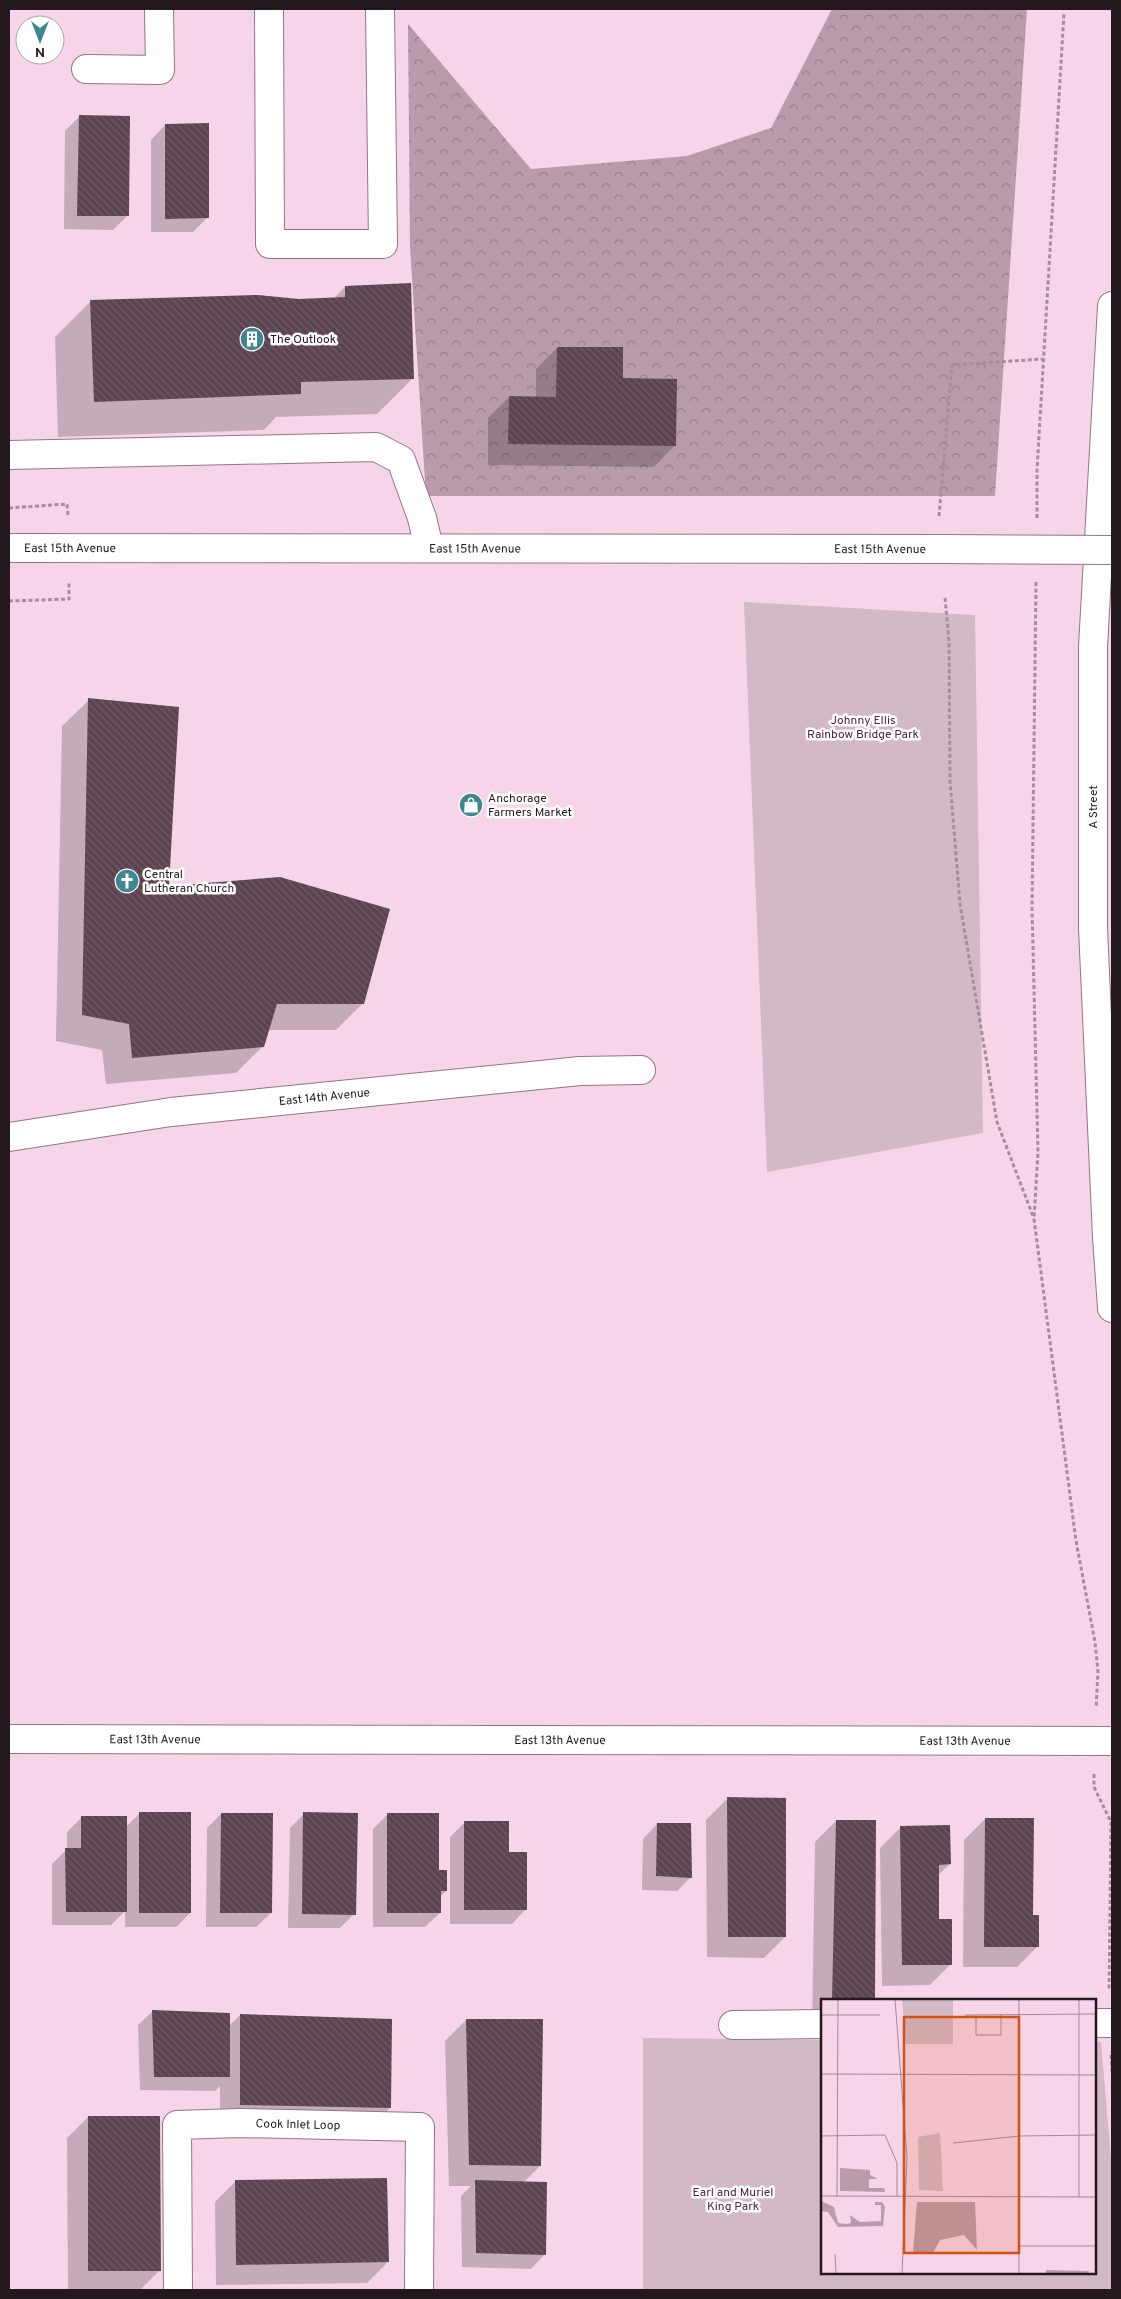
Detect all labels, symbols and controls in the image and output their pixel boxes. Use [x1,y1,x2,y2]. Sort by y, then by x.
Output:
north arrow [15,15,65,65]
text: N [35,43,45,60]
building icon: The Outlook [239,326,265,352]
place label: The Outlook [270,332,336,348]
street label: East 15th Avenue [24,541,116,557]
street label: East 15th Avenue [429,541,521,558]
street label: East 15th Avenue [834,542,926,558]
park label: Johnny Ellis Rainbow Bridge Park [807,713,919,743]
street label: A Street [1086,785,1102,829]
place label: Anchorage Farmers Market [488,791,572,821]
shop icon: Anchorage Farmers Market [458,792,484,818]
place label: Central Lutheran Church [144,867,234,897]
church icon: Central Lutheran Church [114,868,140,894]
street label: East 14th Avenue [278,1085,371,1110]
street label: East 13th Avenue [109,1732,201,1748]
street label: East 13th Avenue [514,1733,606,1749]
street label: East 13th Avenue [919,1734,1011,1750]
inset map [821,1999,1096,2274]
street label: Cook Inlet Loop [255,2116,341,2134]
park label: Earl and Muriel King Park [693,2185,773,2215]

